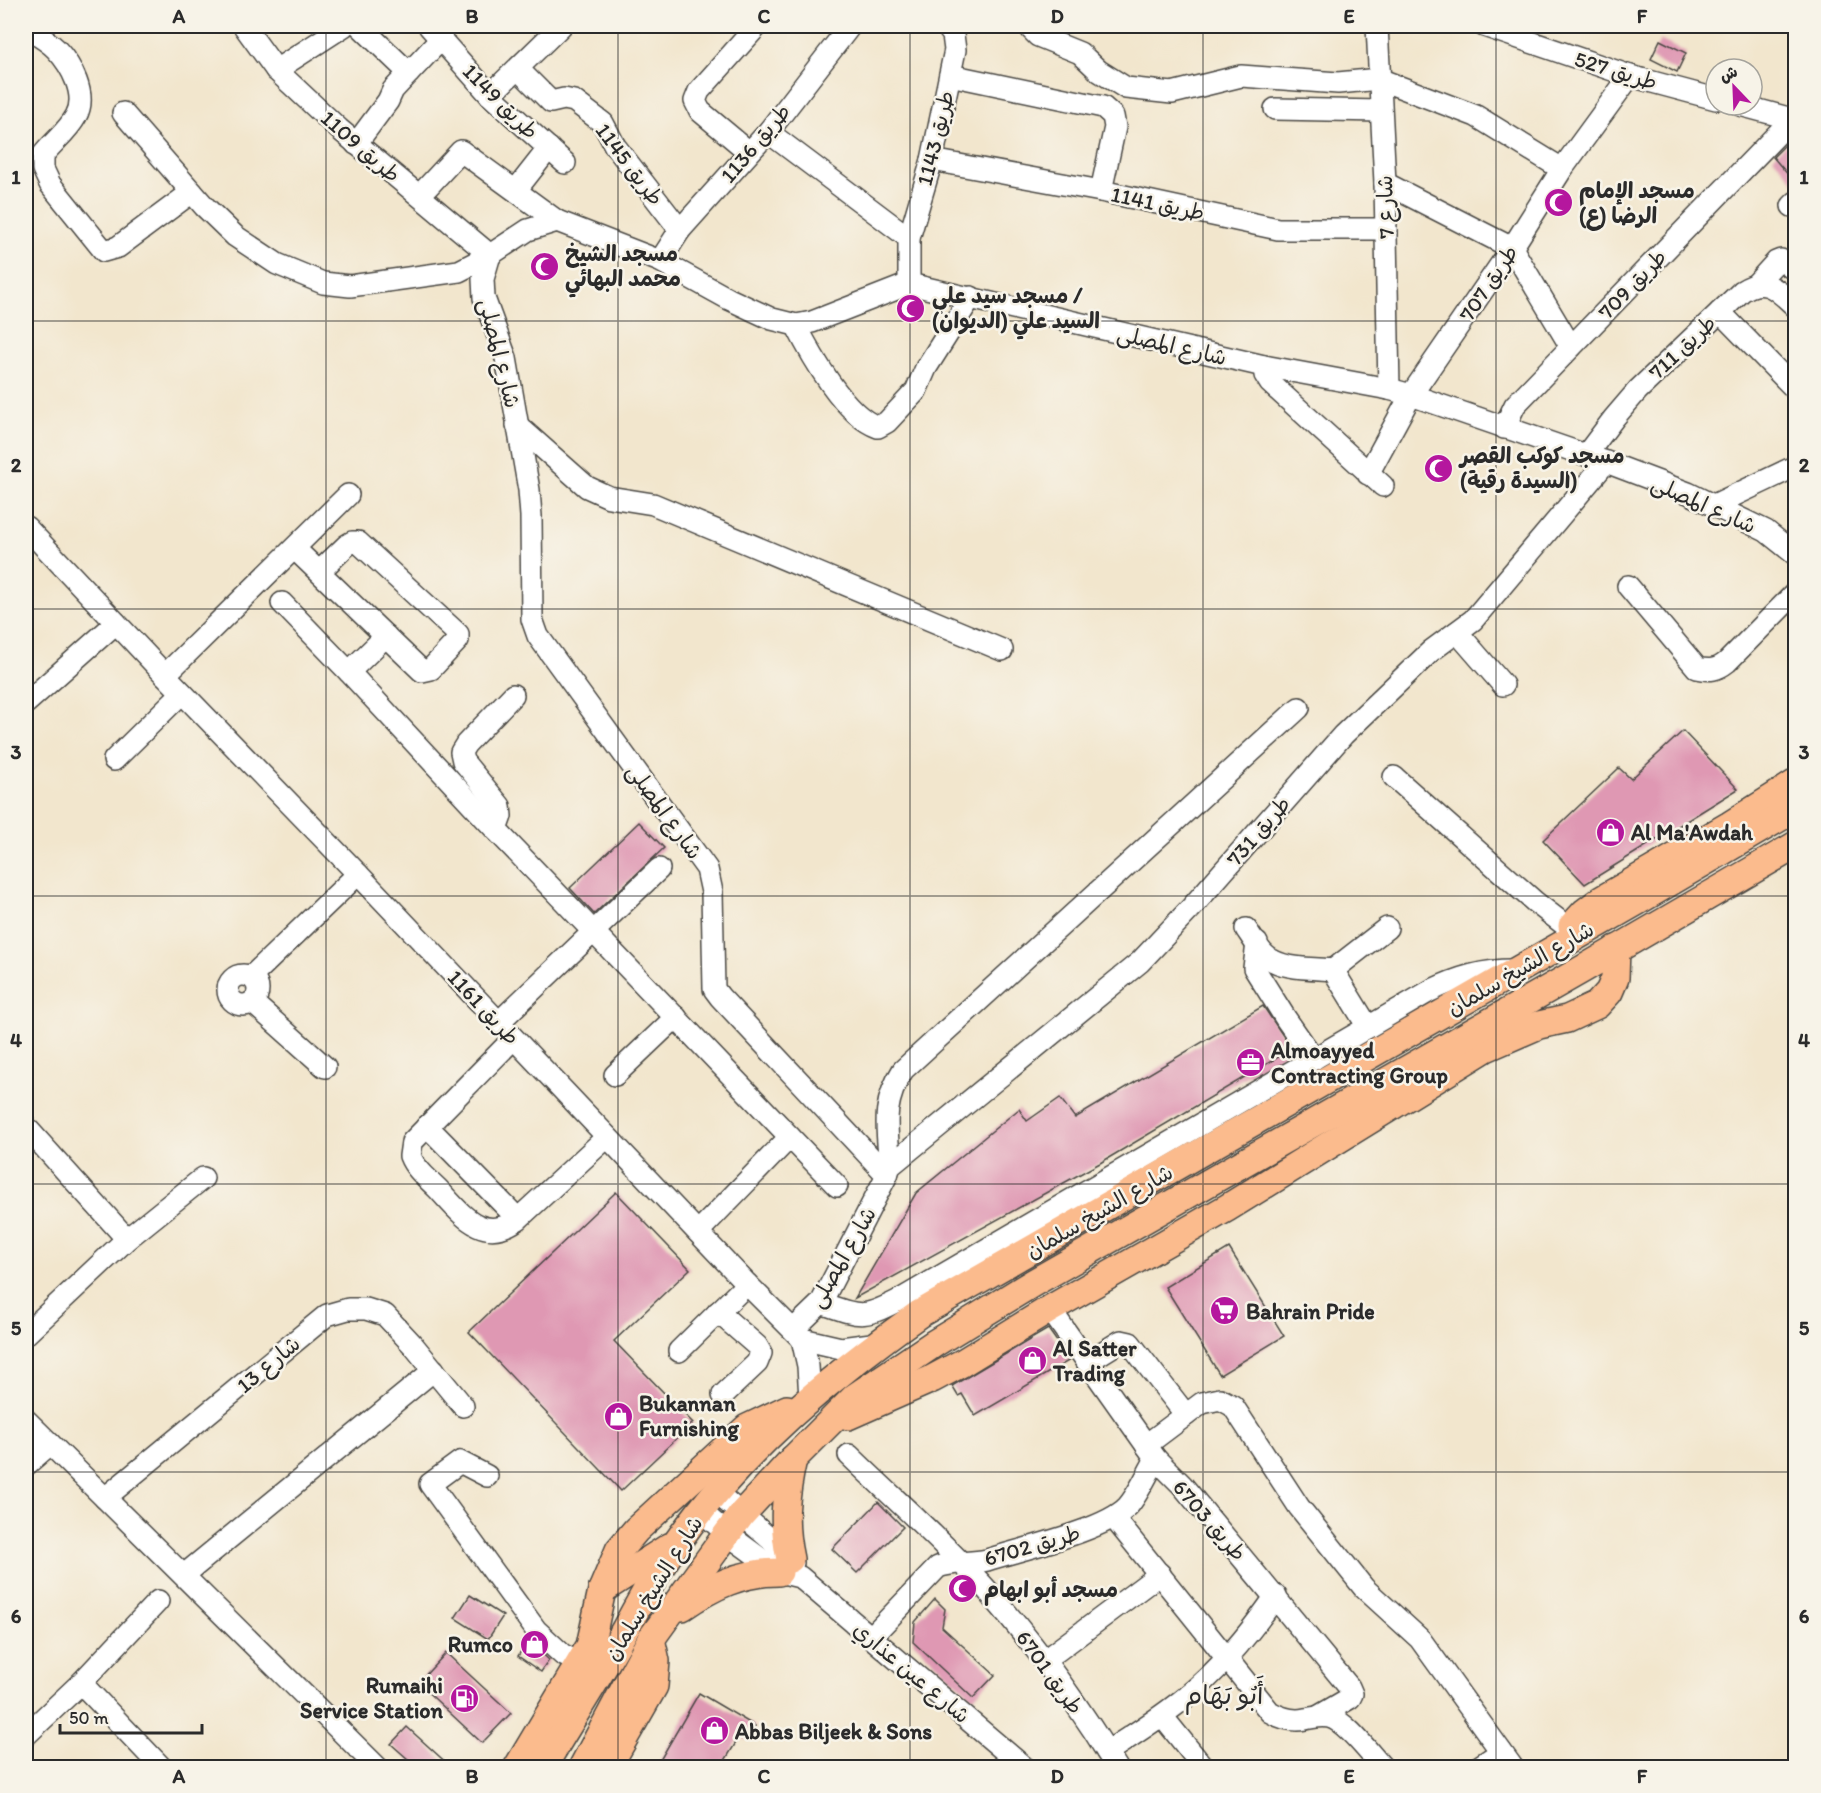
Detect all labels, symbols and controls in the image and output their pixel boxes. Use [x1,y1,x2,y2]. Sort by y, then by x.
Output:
text: A [172,4,186,28]
text: B [466,4,479,28]
text: C [758,4,771,28]
text: D [1050,4,1064,28]
text: E [1343,4,1355,28]
text: F [1637,4,1648,28]
street label: طريق 527 [1571,45,1661,96]
north arrow [1704,57,1764,117]
street label: طريق 1149 [457,58,544,145]
text: ش [1717,61,1740,86]
street label: طريق 1143 [911,88,960,188]
street label: طريق 1136 [714,98,796,188]
street label: طريق 1109 [315,104,406,188]
street label: طريق 1145 [590,118,669,211]
text: 1 [11,165,21,189]
text: 1 [1799,165,1809,189]
street label: شارع 7 [1371,175,1402,239]
place label: مسجد الإمام الرضا (ع) [1579,177,1695,231]
street label: طريق 1141 [1109,180,1207,227]
mosque icon: مسجد الإمام الرضا (ع) [1542,187,1574,219]
place label: مسجد الشيخ محمد البهائي [565,240,681,298]
street label: طريق 707 [1453,240,1524,327]
street label: طريق 709 [1592,244,1672,325]
mosque icon: مسجد الشيخ محمد البهائي [528,250,560,282]
place label: مسجد سيد علي / السيد علي (الديوان) [932,282,1100,340]
mosque icon: مسجد سيد علي / السيد علي (الديوان) [895,292,927,324]
street label: شارع المصلى [471,296,526,411]
street label: طريق 711 [1643,309,1722,385]
street label: شارع المصلى [1114,320,1229,373]
place label: مسجد كوكب القصر (السيدة رقية) [1458,442,1624,494]
mosque icon: مسجد كوكب القصر (السيدة رقية) [1423,452,1455,484]
text: 2 [11,453,22,477]
text: 2 [1799,453,1810,477]
street label: شارع المصلى [1646,469,1760,541]
text: 3 [11,740,22,764]
text: 3 [1799,740,1810,764]
street label: شارع المصلى [619,758,708,866]
street label: طريق 731 [1221,791,1296,872]
shop icon: Al Ma'Awdah [1594,816,1626,848]
place label: Al Ma'Awdah [1630,819,1754,846]
street label: شارع الشيخ سلمان [1442,915,1600,1023]
street label: طريق 1161 [442,964,525,1051]
text: 4 [10,1028,22,1052]
text: 4 [1798,1028,1810,1052]
place label: Almoayyed Contracting Group [1270,1037,1448,1089]
office icon: Almoayyed Contracting Group [1234,1047,1266,1079]
street label: شارع الشيخ سلمان [1021,1158,1179,1266]
street label: شارع المصلى [803,1202,884,1313]
supermarket icon: Bahrain Pride [1209,1295,1241,1327]
place label: Bahrain Pride [1246,1298,1375,1325]
text: 5 [11,1316,22,1340]
text: 5 [1799,1316,1810,1340]
street label: شارع 13 [231,1330,307,1400]
place label: Al Satter Trading [1052,1335,1137,1387]
shop icon: Al Satter Trading [1016,1345,1048,1377]
place label: Bukannan Furnishing [639,1390,739,1442]
shop icon: Bukannan Furnishing [602,1400,634,1432]
street label: طريق 6703 [1167,1474,1252,1567]
street label: شارع الشيخ سلمان [598,1511,710,1667]
street label: طريق 6702 [981,1519,1083,1572]
mosque icon: مسجد أبو ابهام [947,1573,979,1605]
place label: مسجد أبو ابهام [984,1576,1118,1606]
text: 6 [11,1604,22,1628]
text: 6 [1799,1604,1810,1628]
street label: شارع عين عذاري [846,1616,976,1731]
street label: طريق 6701 [1010,1625,1089,1720]
shop icon: Rumco [518,1628,550,1660]
place label: Rumco [448,1631,513,1658]
place label: Rumaihi Service Station [300,1672,444,1724]
district label: أَبُو بَهَام [1185,1675,1265,1715]
fuel station icon: Rumaihi Service Station [448,1682,480,1714]
scale bar [60,1697,202,1735]
text: 50 m [69,1707,109,1729]
shop icon: Abbas Biljeek & Sons [698,1715,730,1747]
place label: Abbas Biljeek & Sons [734,1718,932,1745]
text: A [172,1764,186,1788]
text: B [466,1764,479,1788]
text: C [758,1764,771,1788]
text: D [1050,1764,1064,1788]
text: E [1343,1764,1355,1788]
text: F [1637,1764,1648,1788]

